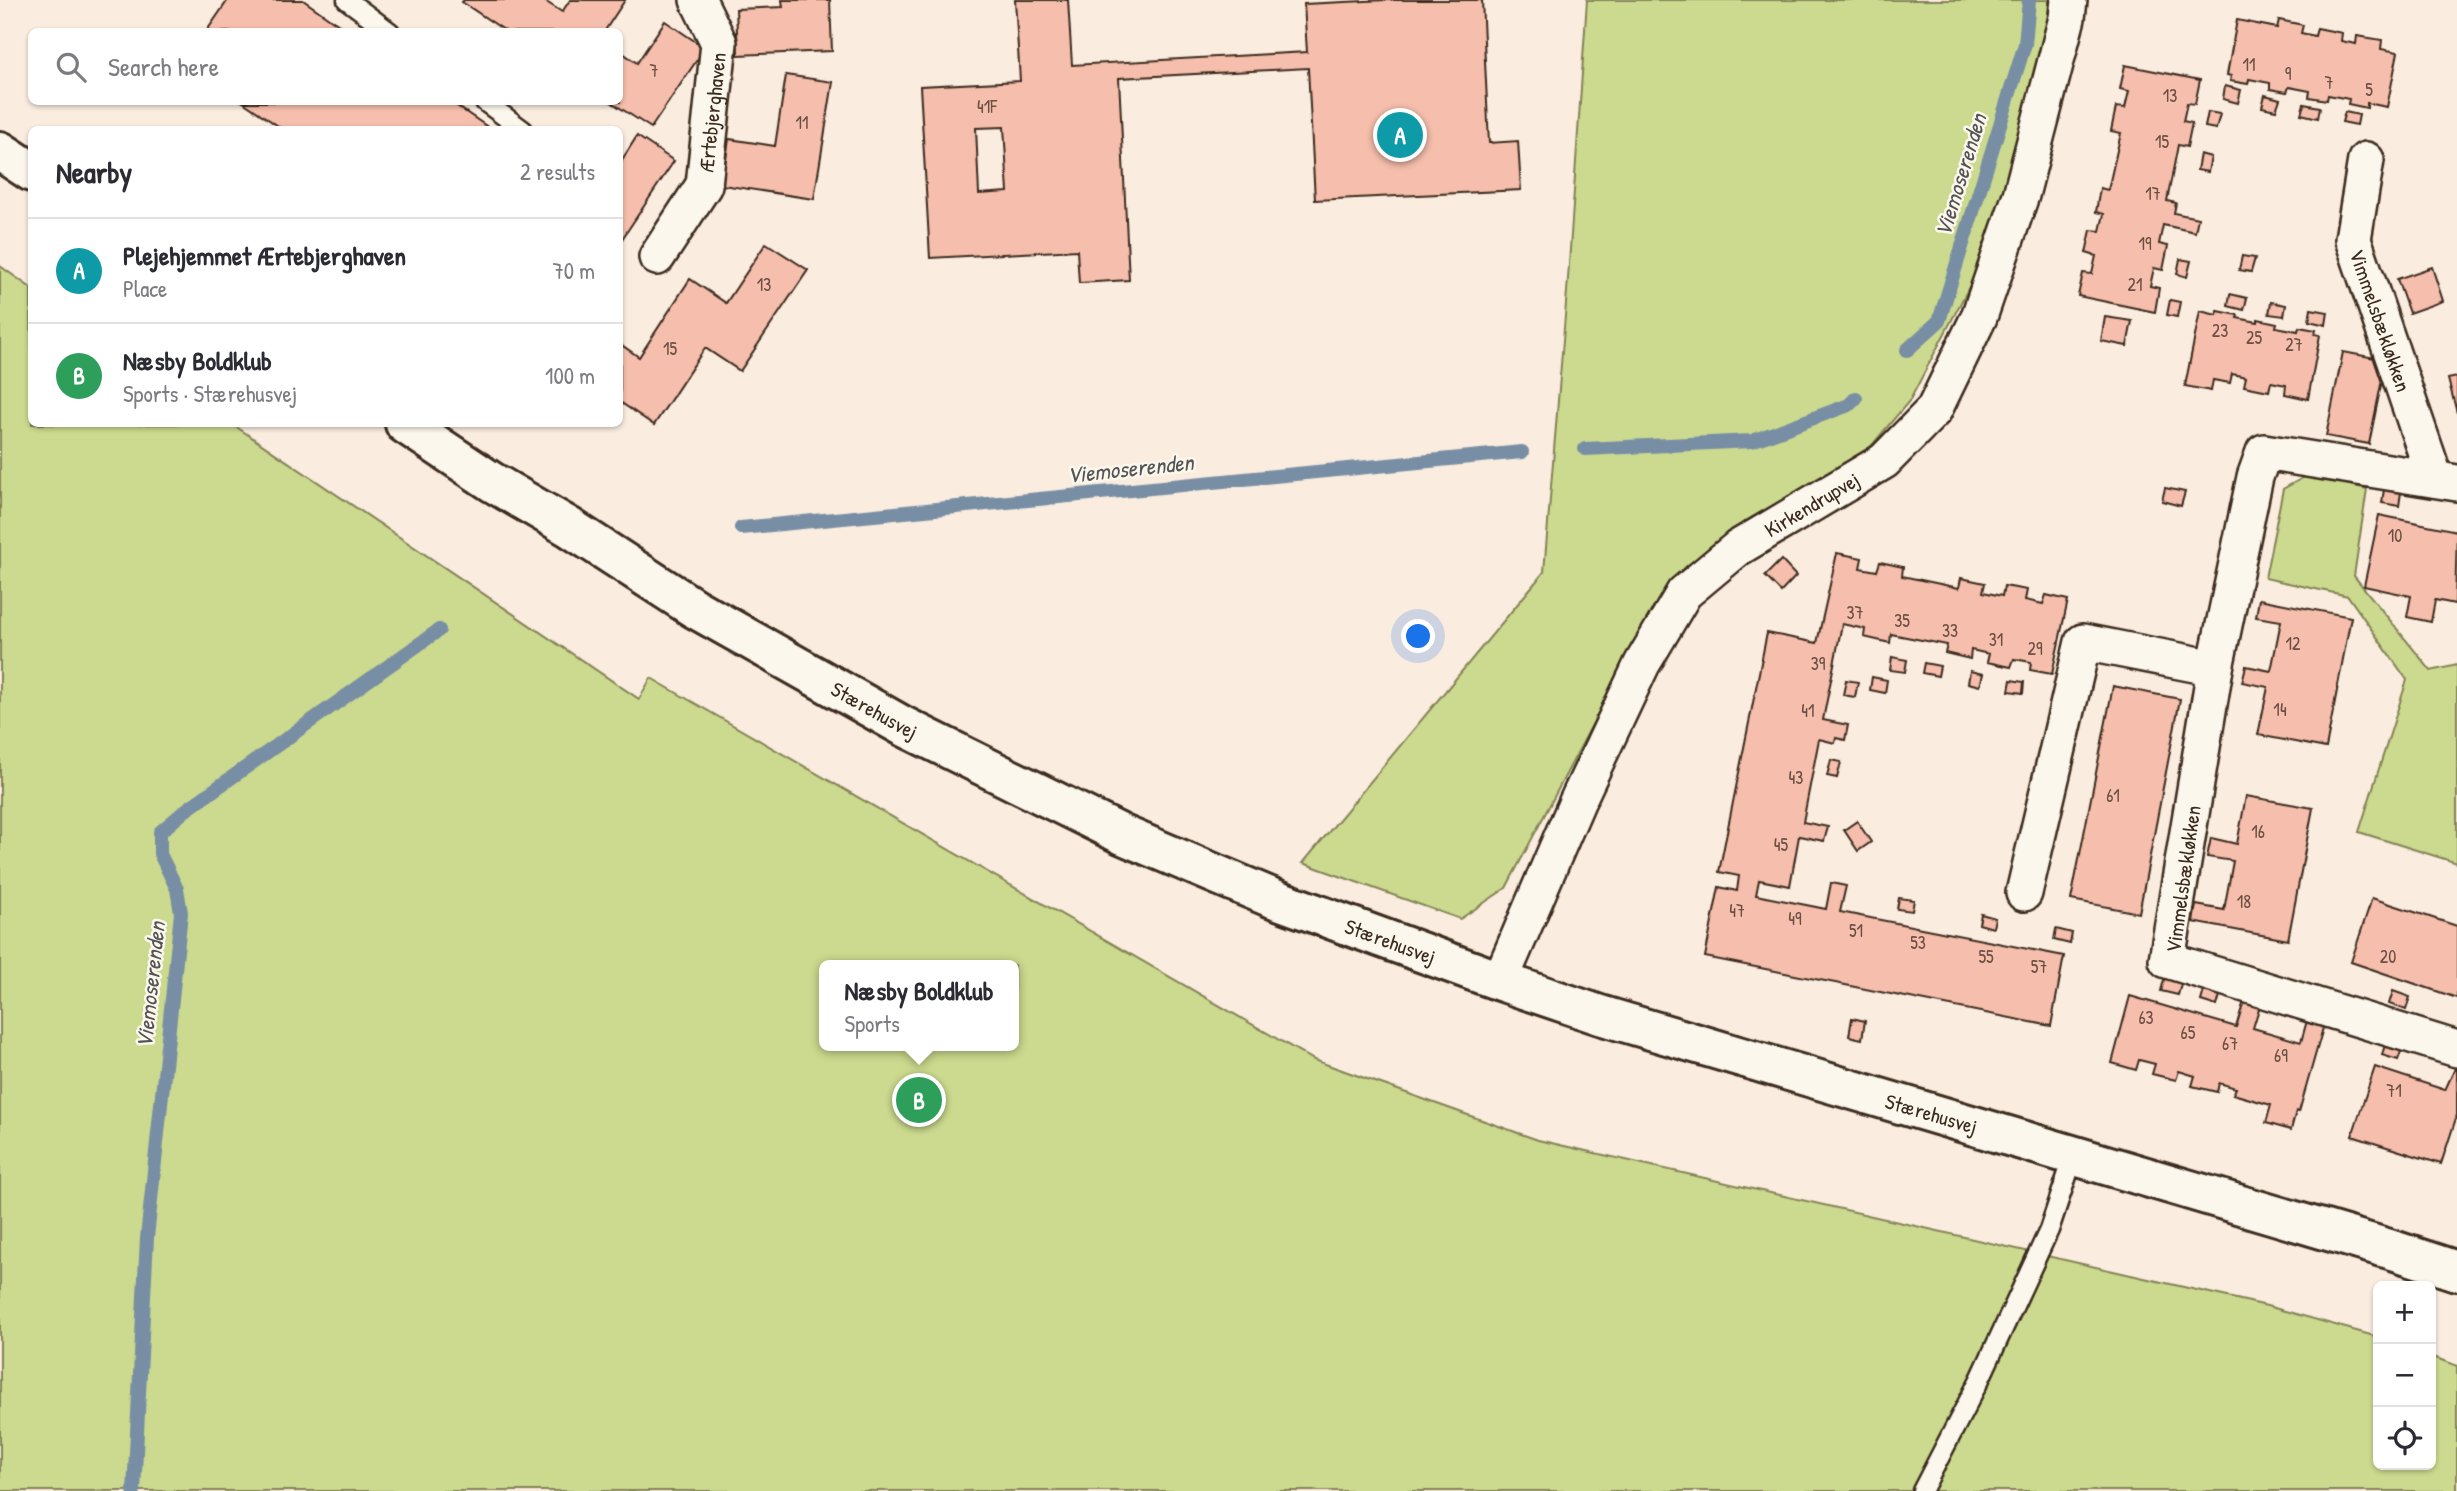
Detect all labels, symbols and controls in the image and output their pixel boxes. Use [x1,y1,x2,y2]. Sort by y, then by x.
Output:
search box [28,28,623,105]
icon: search [52,48,90,86]
text: Search here [108,49,219,84]
street label: Ærtebjerghaven [691,51,732,174]
house number: 11 [2242,52,2256,77]
house number: 7 [650,58,659,83]
house number: 9 [2285,61,2292,86]
house number: 7 [2325,70,2334,95]
house number: 5 [2365,77,2373,102]
house number: 13 [2163,83,2177,108]
house number: 41F [977,94,998,119]
water label: Viemoserenden [1927,108,1994,240]
pin: A [1377,109,1423,161]
house number: 11 [795,110,809,135]
house number: 15 [2155,129,2169,154]
text: Nearby [56,152,132,192]
text: 2 results [520,156,595,187]
house number: 17 [2145,181,2161,206]
house number: 19 [2138,231,2152,256]
text: Plejehjemmet Ærtebjerghaven [123,238,406,273]
street label: Vimmelsbækløkken [2343,245,2419,395]
text: A [73,255,85,286]
text: 70 m [552,255,595,286]
house number: 13 [757,272,771,297]
house number: 21 [2128,272,2142,297]
text: Place [123,273,167,304]
house number: 23 [2212,318,2228,343]
house number: 25 [2246,325,2262,350]
house number: 27 [2285,332,2303,357]
house number: 15 [663,336,677,361]
text: Næsby Boldklub [123,343,272,378]
text: B [73,360,85,391]
text: 100 m [545,360,595,391]
text: Sports · Stærehusvej [123,378,297,409]
water label: Viemoserenden [1065,446,1196,490]
street label: Kirkendrupvej [1759,465,1865,544]
house number: 10 [2388,523,2402,548]
house number: 37 [1847,600,1864,625]
house number: 35 [1894,608,1910,633]
house number: 33 [1942,618,1958,643]
your location [1401,619,1435,653]
house number: 31 [1989,627,2003,652]
house number: 12 [2286,631,2301,656]
house number: 29 [2027,636,2043,661]
house number: 39 [1811,651,1826,676]
street label: Stærehusvej [826,674,923,745]
house number: 14 [2273,697,2287,722]
house number: 41 [1801,698,1815,723]
house number: 43 [1789,765,1803,790]
house number: 61 [2106,783,2120,808]
street label: Vimmelsbækløkken [2158,803,2208,955]
house number: 16 [2251,819,2265,844]
house number: 45 [1774,832,1789,857]
house number: 18 [2237,889,2251,914]
house number: 47 [1729,898,1745,923]
house number: 49 [1788,906,1802,931]
street label: Stærehusvej [1341,911,1440,971]
house number: 51 [1849,918,1863,943]
water label: Viemoserenden [128,919,172,1050]
house number: 53 [1910,930,1926,955]
house number: 55 [1978,944,1994,969]
house number: 20 [2380,944,2396,969]
house number: 57 [2031,954,2047,979]
popup [819,960,1019,1051]
text: Næsby Boldklub [845,973,993,1008]
house number: 63 [2138,1005,2154,1030]
text: Sports [845,1008,900,1039]
house number: 65 [2181,1020,2196,1045]
house number: 67 [2222,1031,2238,1056]
house number: 69 [2274,1043,2288,1068]
pin: B [896,1074,942,1126]
house number: 71 [2386,1078,2402,1103]
street label: Stærehusvej [1882,1086,1981,1141]
map controls [2373,1281,2436,1470]
button: + [2373,1281,2436,1344]
button: − [2373,1344,2436,1407]
button: locate [2373,1407,2436,1470]

